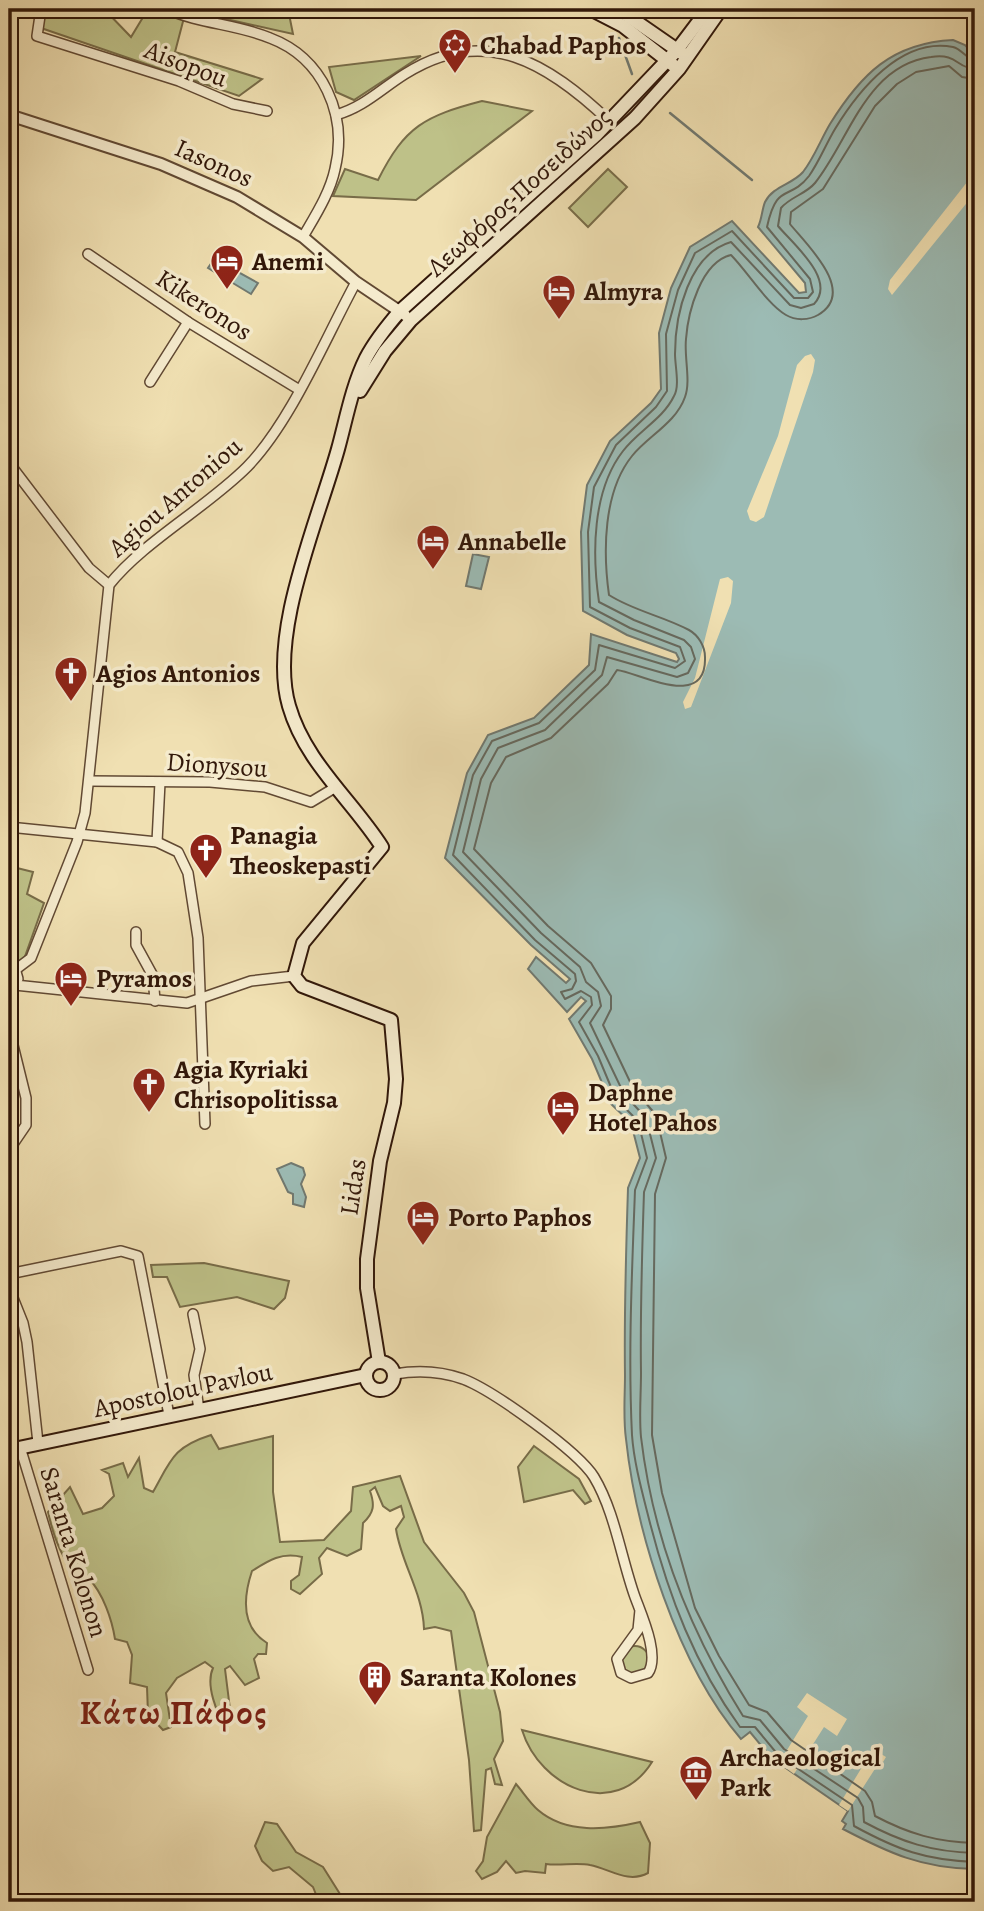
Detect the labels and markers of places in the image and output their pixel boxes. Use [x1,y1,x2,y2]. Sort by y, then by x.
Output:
synagogue icon: Chabad Paphos [436,26,474,75]
place label: Chabad Paphos [480,28,646,63]
hotel icon: Anemi [208,242,246,291]
place label: Anemi [251,244,324,279]
hotel icon: Almyra [540,272,578,321]
place label: Almyra [583,274,664,309]
hotel icon: Annabelle [414,522,452,571]
place label: Annabelle [457,524,566,559]
church icon: Agios Antonios [52,654,90,703]
place label: Agios Antonios [95,656,260,691]
place label: Panagia Theoskepasti [230,818,371,883]
church icon: Panagia Theoskepasti [187,831,225,880]
hotel icon: Pyramos [52,959,90,1008]
place label: Pyramos [96,961,192,996]
place label: Agia Kyriaki Chrisopolitissa [173,1052,339,1117]
church icon: Agia Kyriaki Chrisopolitissa [130,1065,168,1114]
place label: Daphne Hotel Pahos [588,1075,717,1140]
hotel icon: Daphne Hotel Pahos [544,1088,582,1137]
hotel icon: Porto Paphos [404,1198,442,1247]
place label: Porto Paphos [448,1200,592,1235]
building icon: Saranta Kolones [356,1658,394,1707]
place label: Saranta Kolones [400,1660,577,1695]
place label: Archaeological Park [719,1740,881,1805]
museum icon: Archaeological Park [677,1753,715,1802]

